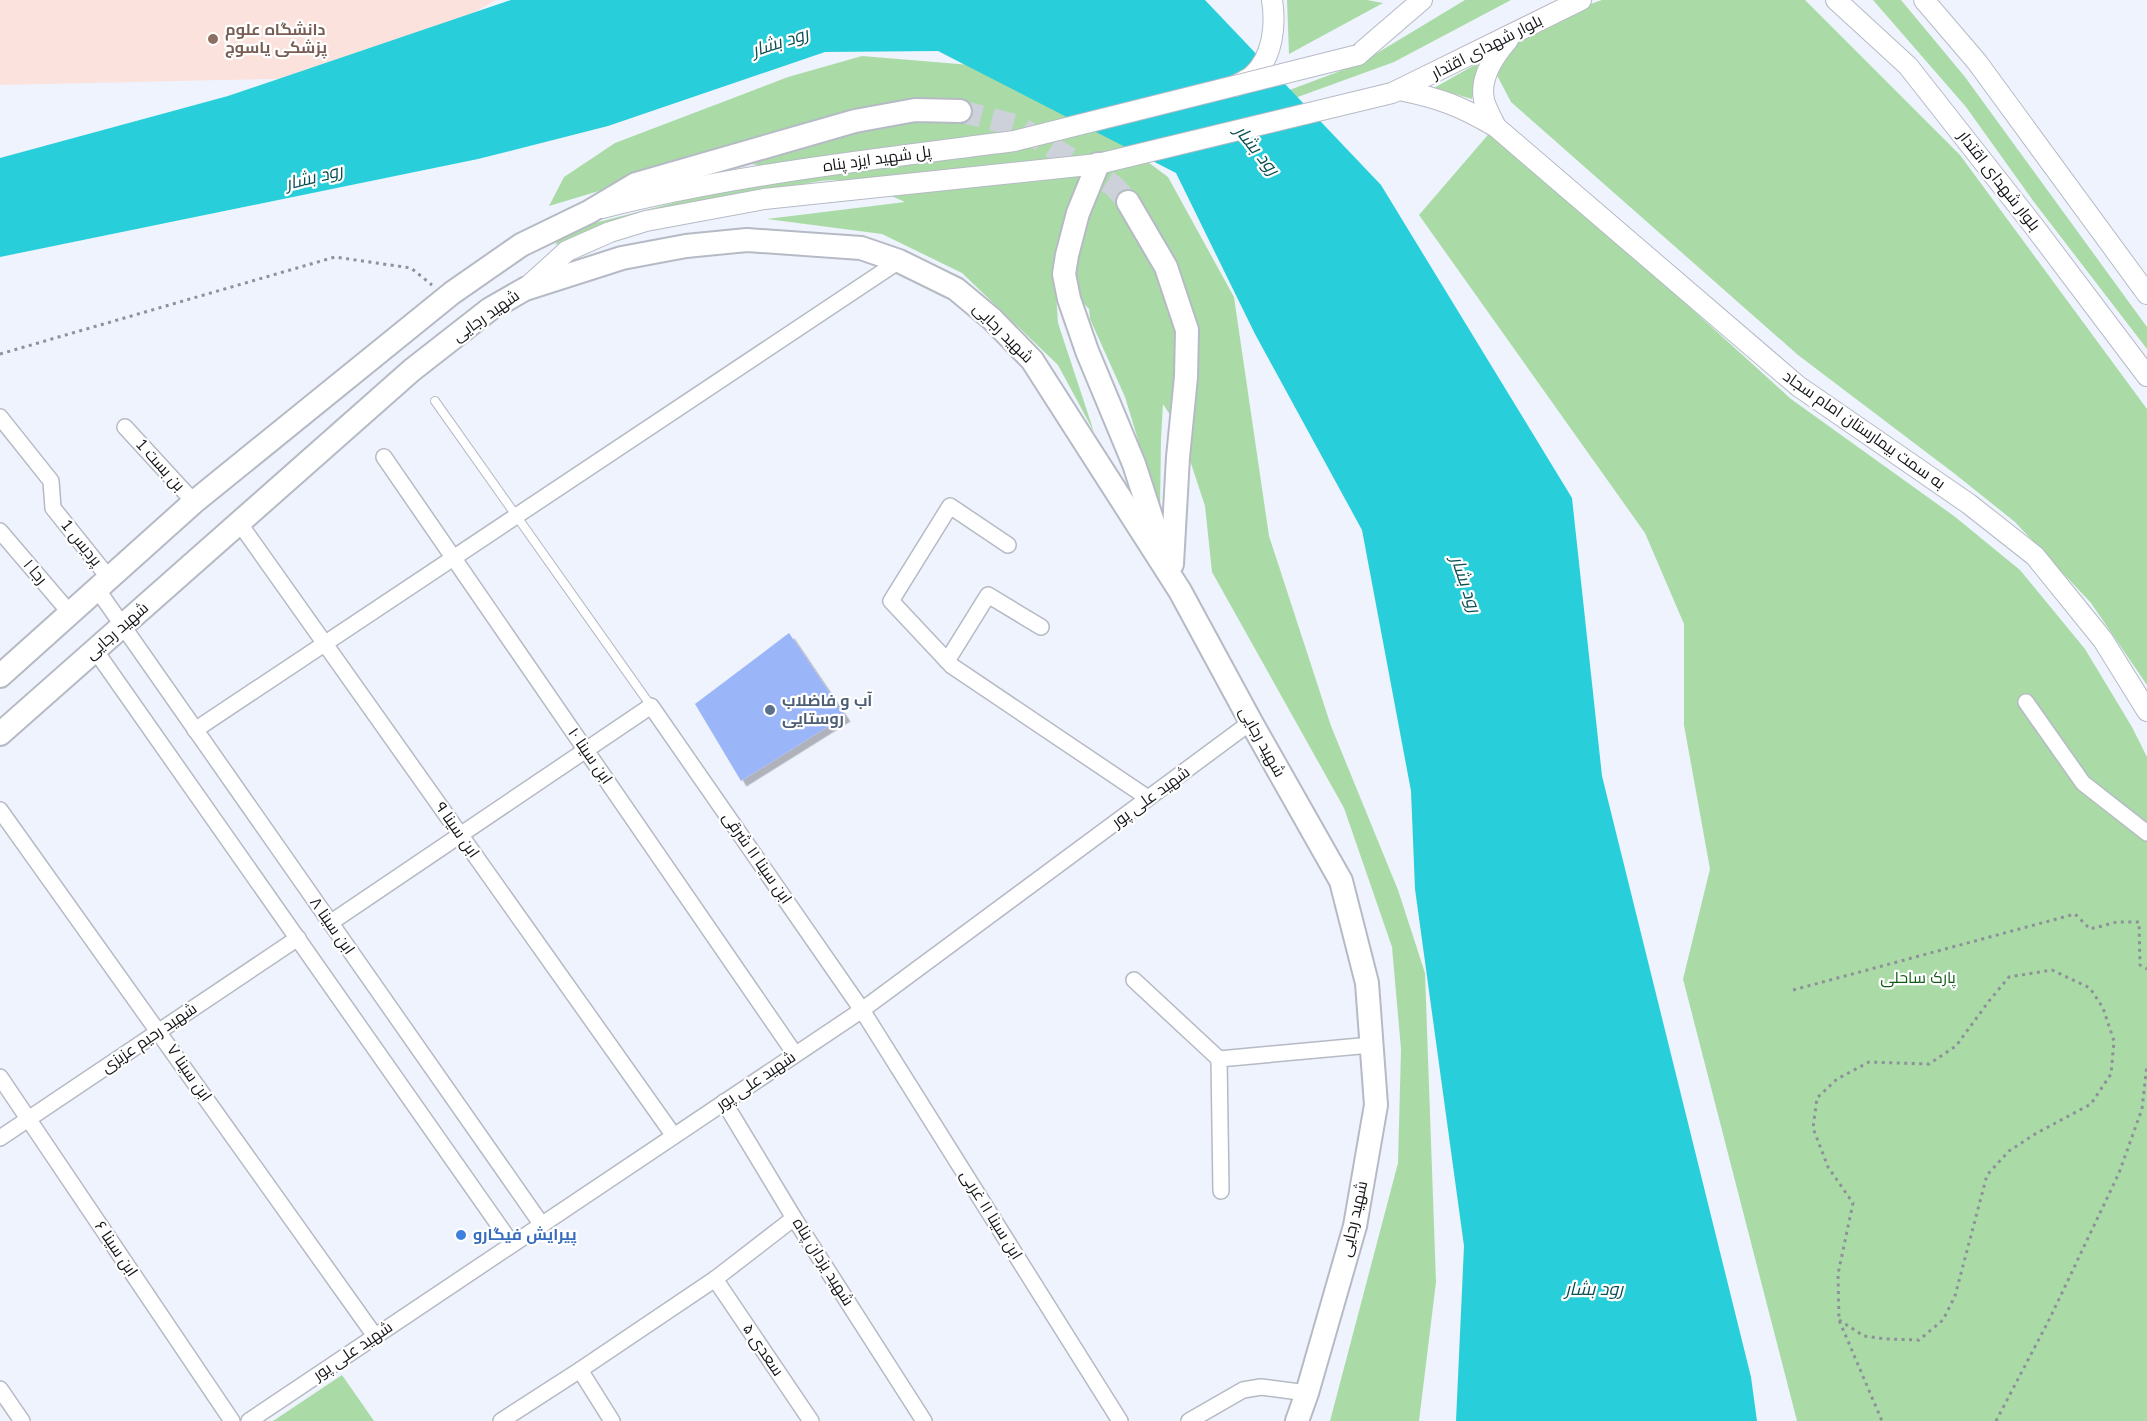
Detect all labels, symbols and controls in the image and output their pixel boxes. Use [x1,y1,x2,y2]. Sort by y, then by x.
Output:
street label: بلوار شهدای اقتدار [1427,10,1546,85]
place label: دانشگاه علوم پزشکی یاسوج [225,19,327,59]
water label: رود بشار [747,21,813,63]
marker: دانشگاه علوم پزشکی یاسوج [206,32,220,46]
water label: رود بشار [1228,118,1285,181]
street label: بلوار شهدای اقتدار [1952,125,2045,236]
street label: پل شهید ایزد پناه [821,140,933,177]
water label: رود بشار [281,158,346,196]
street label: شهید رجایی [448,285,524,347]
street label: شهید رجایی [968,298,1038,368]
street label: به سمت بیمارستان امام سجاد [1778,365,1950,495]
street label: بن بست 1 [130,434,190,496]
street label: پردیس 1 [55,515,107,572]
water label: رود بشار [1445,551,1487,617]
street label: رجا ۱ [18,555,52,589]
street label: شهید رجایی [81,597,153,665]
place label: آب و فاضلاب روستایی [782,690,872,730]
marker: آب و فاضلاب روستایی [763,703,777,717]
street label: شهید رجایی [1234,703,1290,781]
street label: ابن سینا ۱۰ [563,723,617,789]
street label: شهید علی پور [1107,761,1194,833]
street label: ابن سینا ۹ [430,798,484,862]
street label: ابن سینا ۱۱ شرقی [717,808,797,908]
street label: ابن سینا ۸ [304,893,360,959]
park label: پارک ساحلی [1880,967,1957,989]
street label: شهید رحیم عزیزی [97,998,201,1078]
street label: ابن سینا ۷ [161,1040,217,1106]
street label: شهید علی پور [711,1046,800,1116]
street label: ابن سینا ۱۱ غربی [955,1166,1027,1264]
street label: شهید رجایی [1335,1179,1373,1259]
street label: شهید یزدان پناه [787,1214,859,1310]
street label: ابن سینا ۶ [89,1217,143,1281]
place label: پیرایش فیگارو [473,1224,577,1246]
marker: پیرایش فیگارو [454,1228,468,1242]
water label: رود بشار [1563,1277,1624,1301]
street label: شهید علی پور [308,1316,397,1386]
street label: سعدی ۵ [737,1319,789,1381]

